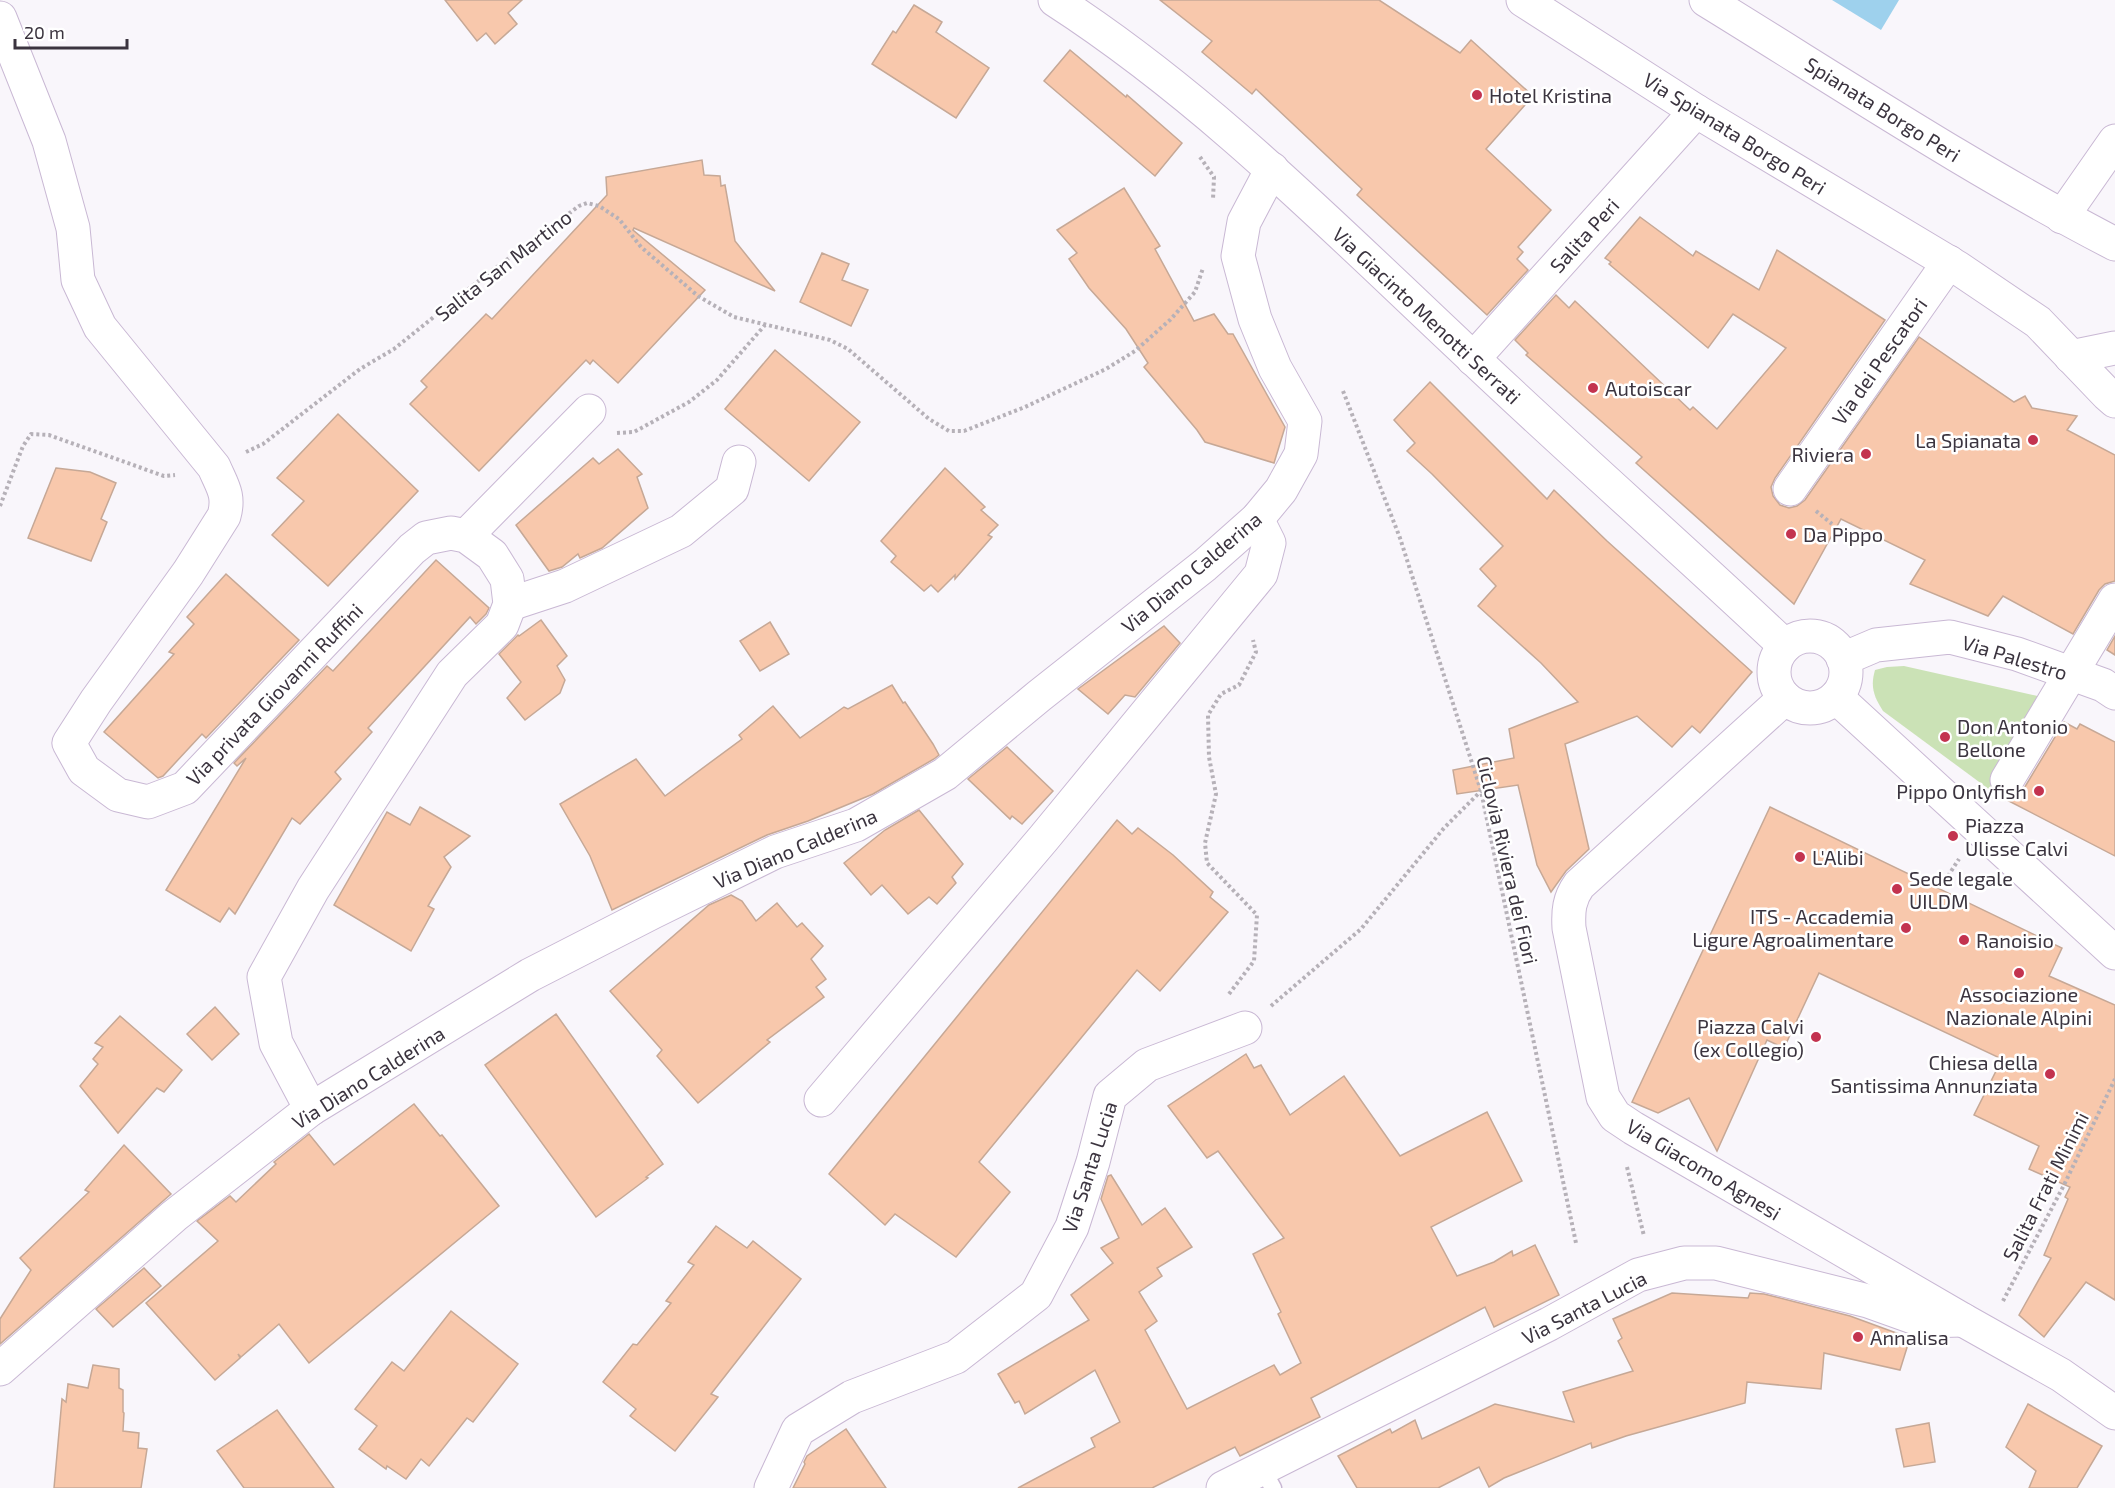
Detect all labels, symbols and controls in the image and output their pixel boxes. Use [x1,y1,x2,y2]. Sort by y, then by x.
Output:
scale bar [15,12,128,50]
text: 20 m [24,21,65,43]
street label: Spianata Borgo Peri [1801,52,1965,166]
street label: Via Spianata Borgo Peri [1639,67,1831,199]
place label: Hotel Kristina [1489,83,1612,107]
marker: Hotel Kristina [1470,88,1484,102]
street label: Salita Peri [1544,193,1624,277]
street label: Salita San Martino [430,204,576,326]
street label: Via Giacinto Menotti Serrati [1328,222,1526,408]
street label: Via dei Pescatori [1826,293,1932,429]
place label: Autoiscar [1605,376,1692,400]
marker: Autoiscar [1586,381,1600,395]
place label: La Spianata [1915,428,2021,452]
marker: La Spianata [2026,433,2040,447]
place label: Riviera [1791,442,1854,466]
marker: Riviera [1859,447,1873,461]
street label: Via Diano Calderina [1116,506,1266,638]
place label: Da Pippo [1803,522,1883,546]
marker: Da Pippo [1784,527,1798,541]
street label: Via privata Giovanni Ruffini [181,598,367,790]
street label: Via Palestro [1959,630,2071,684]
place label: Don Antonio Bellone [1957,714,2068,761]
marker: Don Antonio Bellone [1938,730,1952,744]
street label: Ciclovia Riviera dei Fiori [1472,753,1544,967]
place label: Pippo Onlyfish [1896,779,2027,803]
marker: Pippo Onlyfish [2032,784,2046,798]
street label: Via Diano Calderina [710,803,880,893]
place label: Piazza Ulisse Calvi [1965,813,2068,860]
marker: Piazza Ulisse Calvi [1946,829,1960,843]
place label: L'Alibi [1812,845,1864,869]
marker: L'Alibi [1793,850,1807,864]
place label: Sede legale UILDM [1909,866,2013,913]
marker: Sede legale UILDM [1890,882,1904,896]
place label: ITS - Accademia Ligure Agroalimentare [1692,904,1894,951]
marker: ITS - Accademia Ligure Agroalimentare [1899,921,1913,935]
place label: Ranoisio [1976,928,2054,952]
marker: Ranoisio [1957,933,1971,947]
marker: Associazione Nazionale Alpini [2012,966,2026,980]
place label: Associazione Nazionale Alpini [1946,982,2092,1029]
place label: Piazza Calvi (ex Collegio) [1693,1014,1804,1061]
street label: Via Diano Calderina [287,1020,449,1134]
marker: Piazza Calvi (ex Collegio) [1809,1030,1823,1044]
place label: Chiesa della Santissima Annunziata [1830,1050,2038,1097]
marker: Chiesa della Santissima Annunziata [2043,1067,2057,1081]
street label: Via Santa Lucia [1056,1098,1122,1236]
street label: Salita Frati Minimi [1997,1107,2093,1265]
street label: Via Giacomo Agnesi [1622,1113,1786,1225]
street label: Via Santa Lucia [1518,1265,1650,1349]
place label: Annalisa [1870,1325,1949,1349]
marker: Annalisa [1851,1330,1865,1344]

